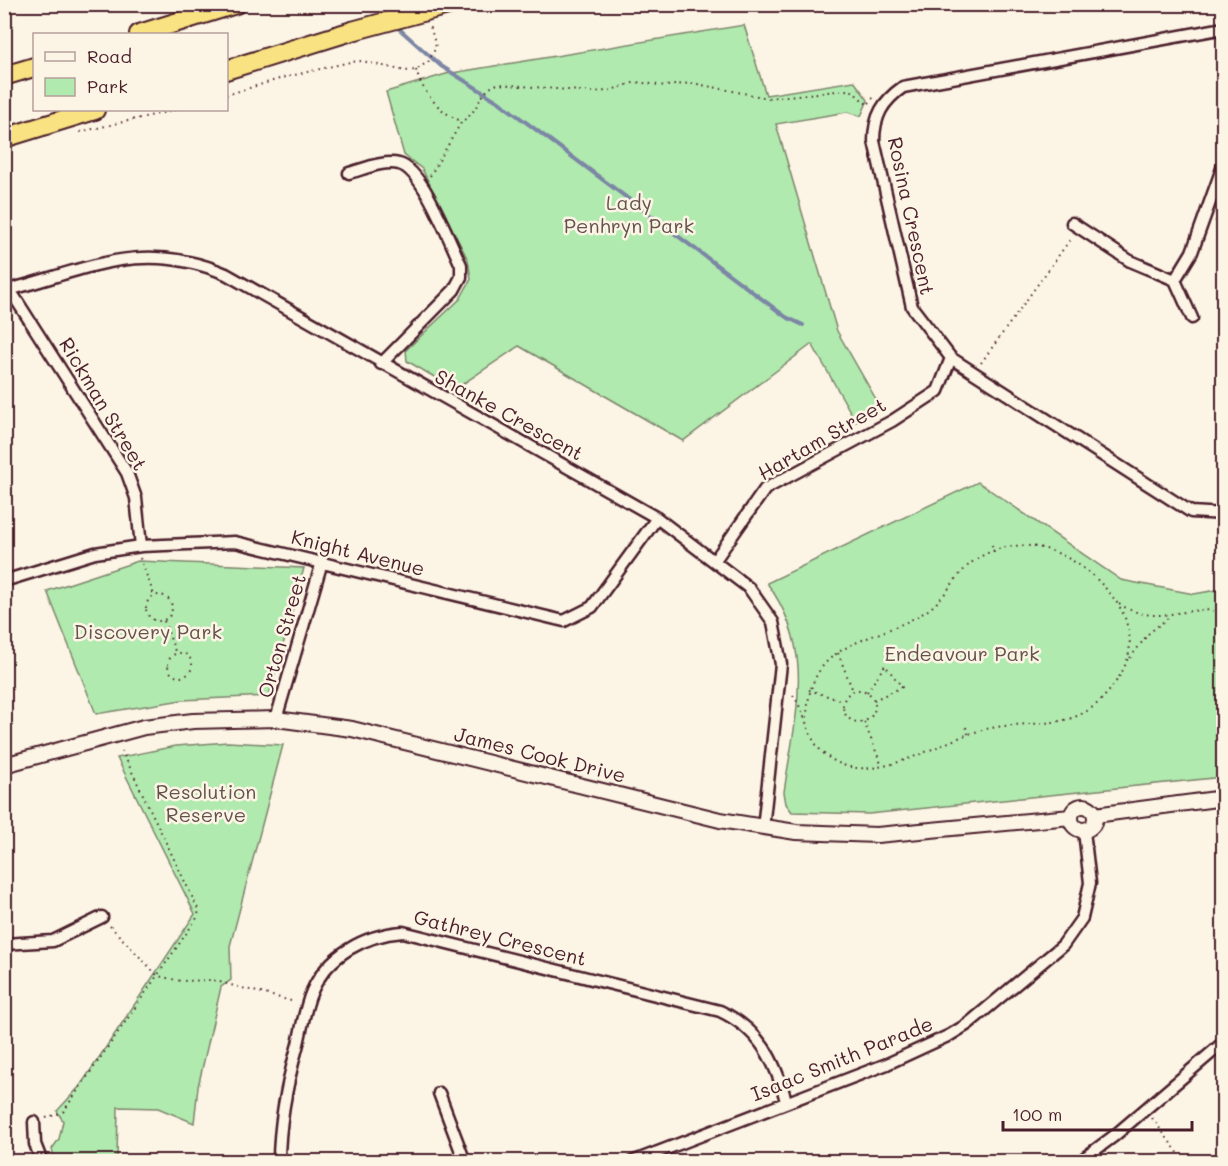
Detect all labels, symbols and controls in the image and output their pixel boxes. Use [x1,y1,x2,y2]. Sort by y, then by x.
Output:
legend [33,33,228,111]
text: Road [87,44,132,68]
text: Park [87,74,128,98]
street label: Rosina Crescent [883,134,941,297]
park label: Lady Penhryn Park [564,189,694,238]
street label: Rickman Street [54,332,154,475]
street label: Shanke Crescent [431,363,588,466]
street label: Hartam Street [753,391,890,485]
street label: Knight Avenue [289,523,428,581]
street label: Orton Street [251,571,311,701]
park label: Discovery Park [74,618,222,644]
park label: Endeavour Park [884,640,1040,666]
street label: James Cook Drive [452,720,629,788]
park label: Resolution Reserve [156,778,256,827]
street label: Gathrey Crescent [411,903,589,971]
street label: Isaac Smith Parade [747,1010,936,1106]
scale bar [1003,1094,1192,1132]
text: 100 m [1012,1102,1062,1126]

